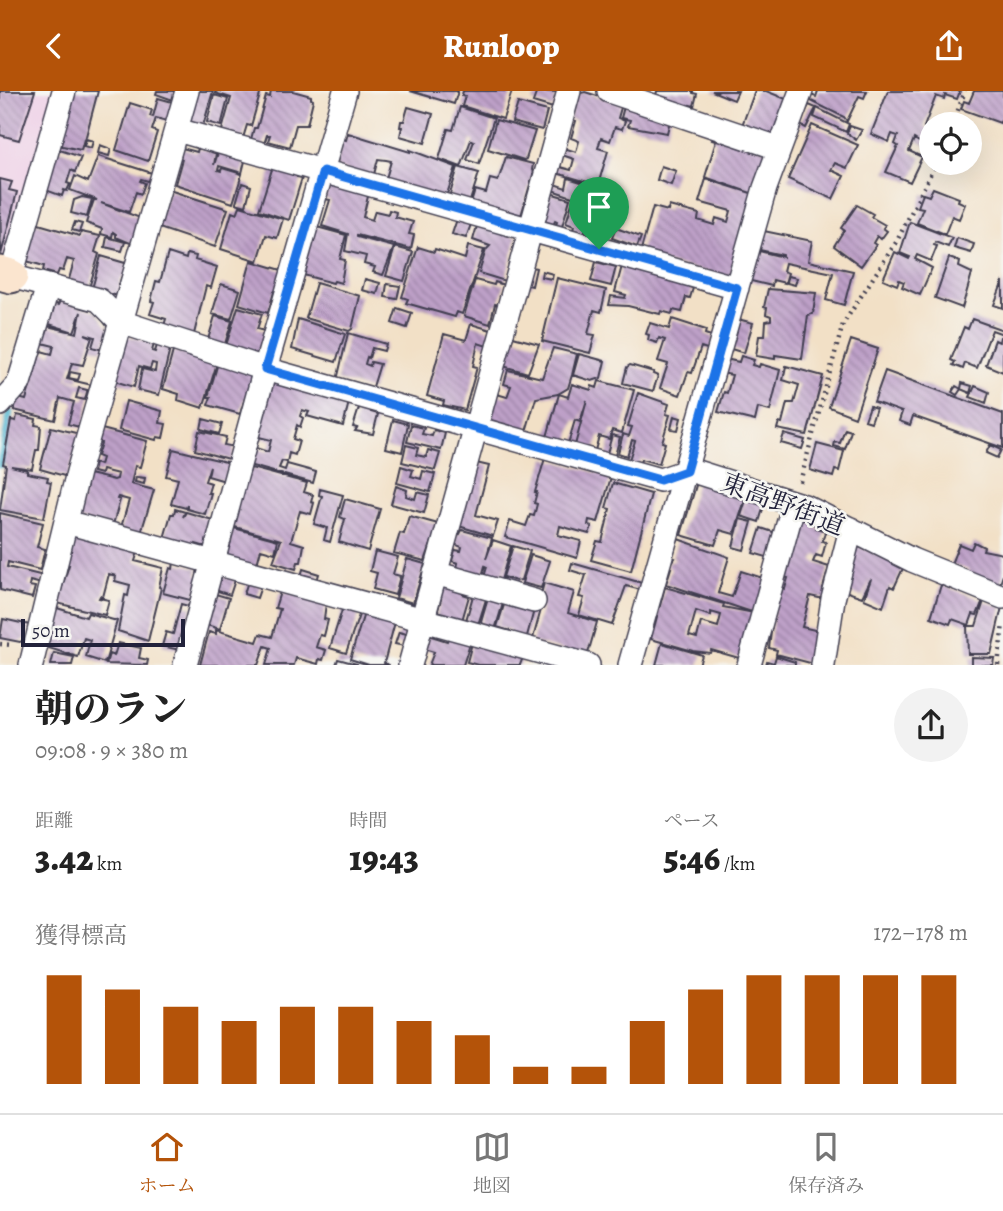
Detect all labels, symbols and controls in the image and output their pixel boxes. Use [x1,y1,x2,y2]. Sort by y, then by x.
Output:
text: Runloop [443,24,560,68]
icon: back [35,27,73,65]
icon: share [930,27,968,65]
map controls [919,112,982,175]
button: locate [919,112,982,175]
pin [569,177,629,249]
icon: arrive [580,188,618,226]
street label: 東高野街道 [716,464,850,544]
scale bar [21,616,186,648]
text: 50 m [32,618,70,644]
text: 朝のラン [35,683,187,735]
button: share [894,688,968,762]
text: 09:08 · 9 × 380 m [35,735,188,766]
text: 距離 [35,808,73,834]
text: 時間 [349,808,387,834]
text: ペース [664,808,720,834]
text: 3.42 [35,834,93,882]
text: 19:43 [349,834,419,882]
text: 5:46 [664,834,720,882]
text: km [93,851,122,877]
text: /km [720,851,755,877]
text: 172–178 m [873,917,968,948]
text: 獲得標高 [35,920,127,951]
tab: ホーム [139,1128,196,1199]
tab: 地図 [473,1128,511,1199]
tab: 保存済み [788,1128,864,1199]

